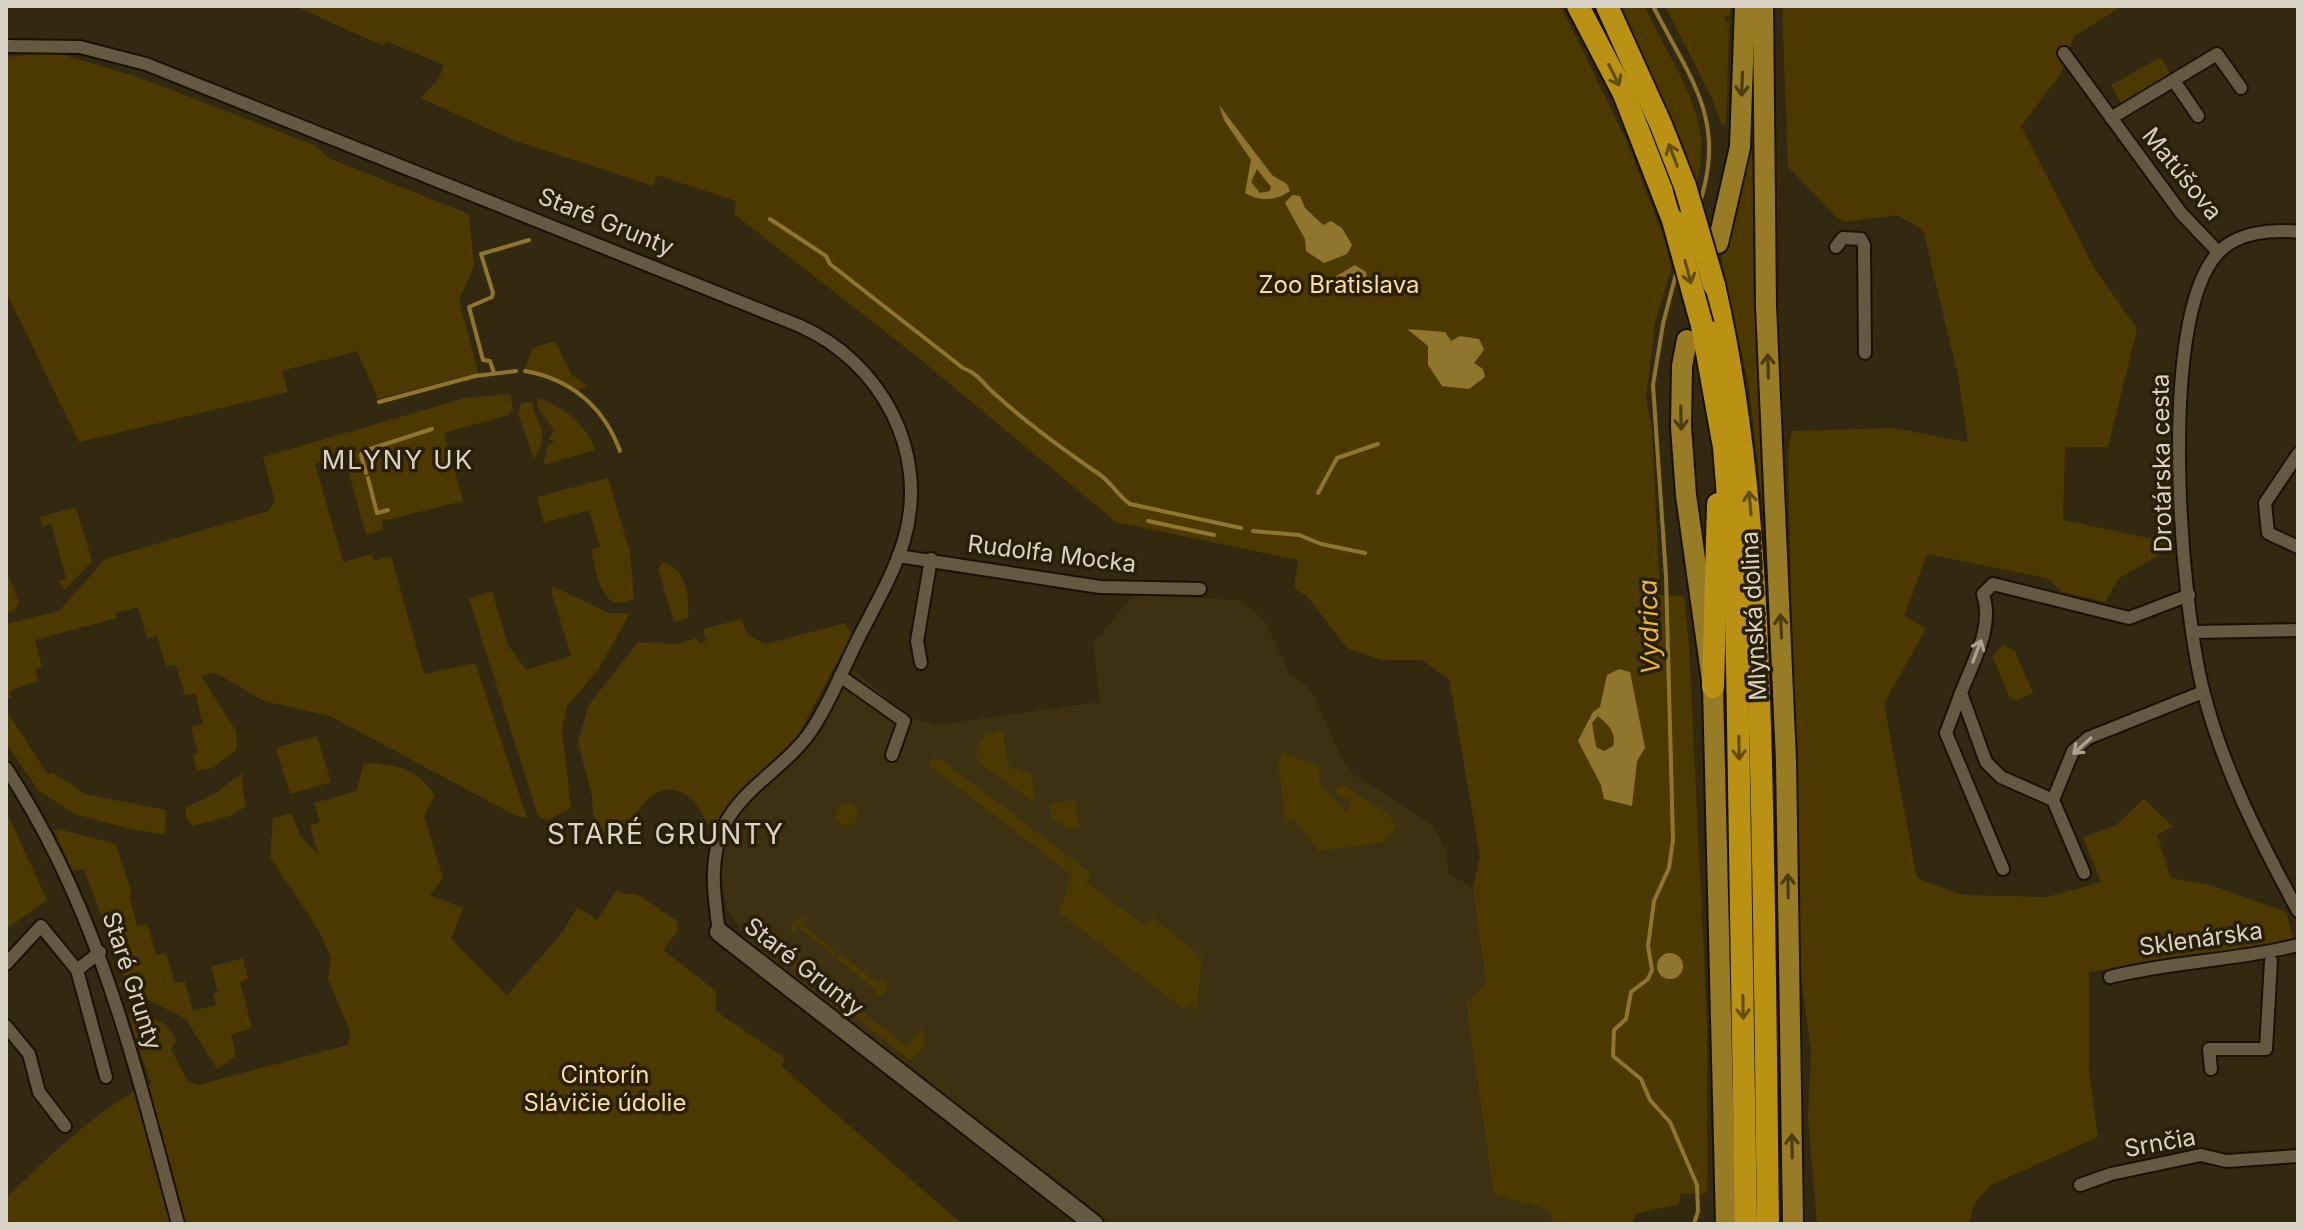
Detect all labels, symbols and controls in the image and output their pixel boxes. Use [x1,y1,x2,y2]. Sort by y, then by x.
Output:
one-way arrow [1607,63,1622,87]
one-way arrow [1735,70,1750,97]
street label: Matúšova [2136,122,2228,226]
one-way arrow [1665,143,1679,168]
street label: Staré Grunty [534,181,678,262]
one-way arrow [1681,259,1696,285]
park label: Zoo Bratislava [1259,270,1419,299]
one-way arrow [1761,353,1776,380]
street label: Drotárska cesta [2145,373,2178,553]
one-way arrow [1674,404,1689,431]
district label: MLYNY UK [322,444,474,475]
one-way arrow [1742,490,1757,517]
street label: Rudolfa Mocka [966,529,1138,578]
street label: Mlynská dolina [1735,531,1772,702]
water label: Vydrica [1631,579,1666,675]
one-way arrow [1773,613,1788,640]
one-way arrow [1971,639,1985,664]
one-way arrow [1731,734,1746,761]
one-way arrow [2072,737,2092,755]
district label: STARÉ GRUNTY [547,816,785,851]
one-way arrow [1780,873,1796,900]
street label: Staré Grunty [97,908,168,1053]
street label: Staré Grunty [739,911,870,1022]
street label: Sklenárska [2137,915,2265,962]
one-way arrow [1735,993,1751,1020]
park label: Cintorín Slávičie údolie [524,1060,686,1117]
street label: Srnčia [2122,1122,2198,1163]
one-way arrow [1784,1133,1800,1160]

